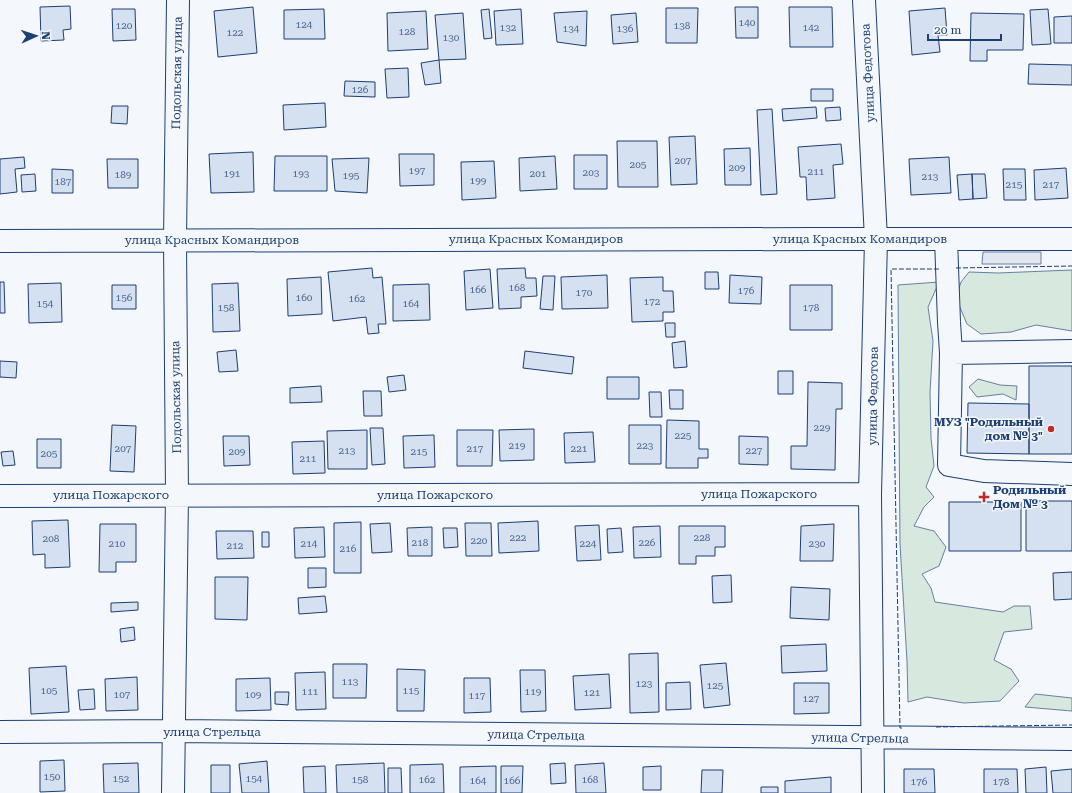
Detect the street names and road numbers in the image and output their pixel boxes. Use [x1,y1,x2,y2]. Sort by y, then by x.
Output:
street label: Подольская улица [169,16,185,130]
street label: улица Федотова [858,23,878,123]
street label: улица Красных Командиров [449,232,623,246]
street label: улица Красных Командиров [773,232,947,246]
street label: улица Красных Командиров [125,233,299,247]
street label: Подольская улица [168,340,184,454]
street label: улица Федотова [865,346,881,446]
street label: улица Пожарского [701,487,817,501]
street label: улица Пожарского [53,488,169,502]
street label: улица Пожарского [377,488,493,502]
street label: улица Стрельца [163,725,261,739]
street label: улица Стрельца [487,727,585,743]
street label: улица Стрельца [811,730,909,746]

